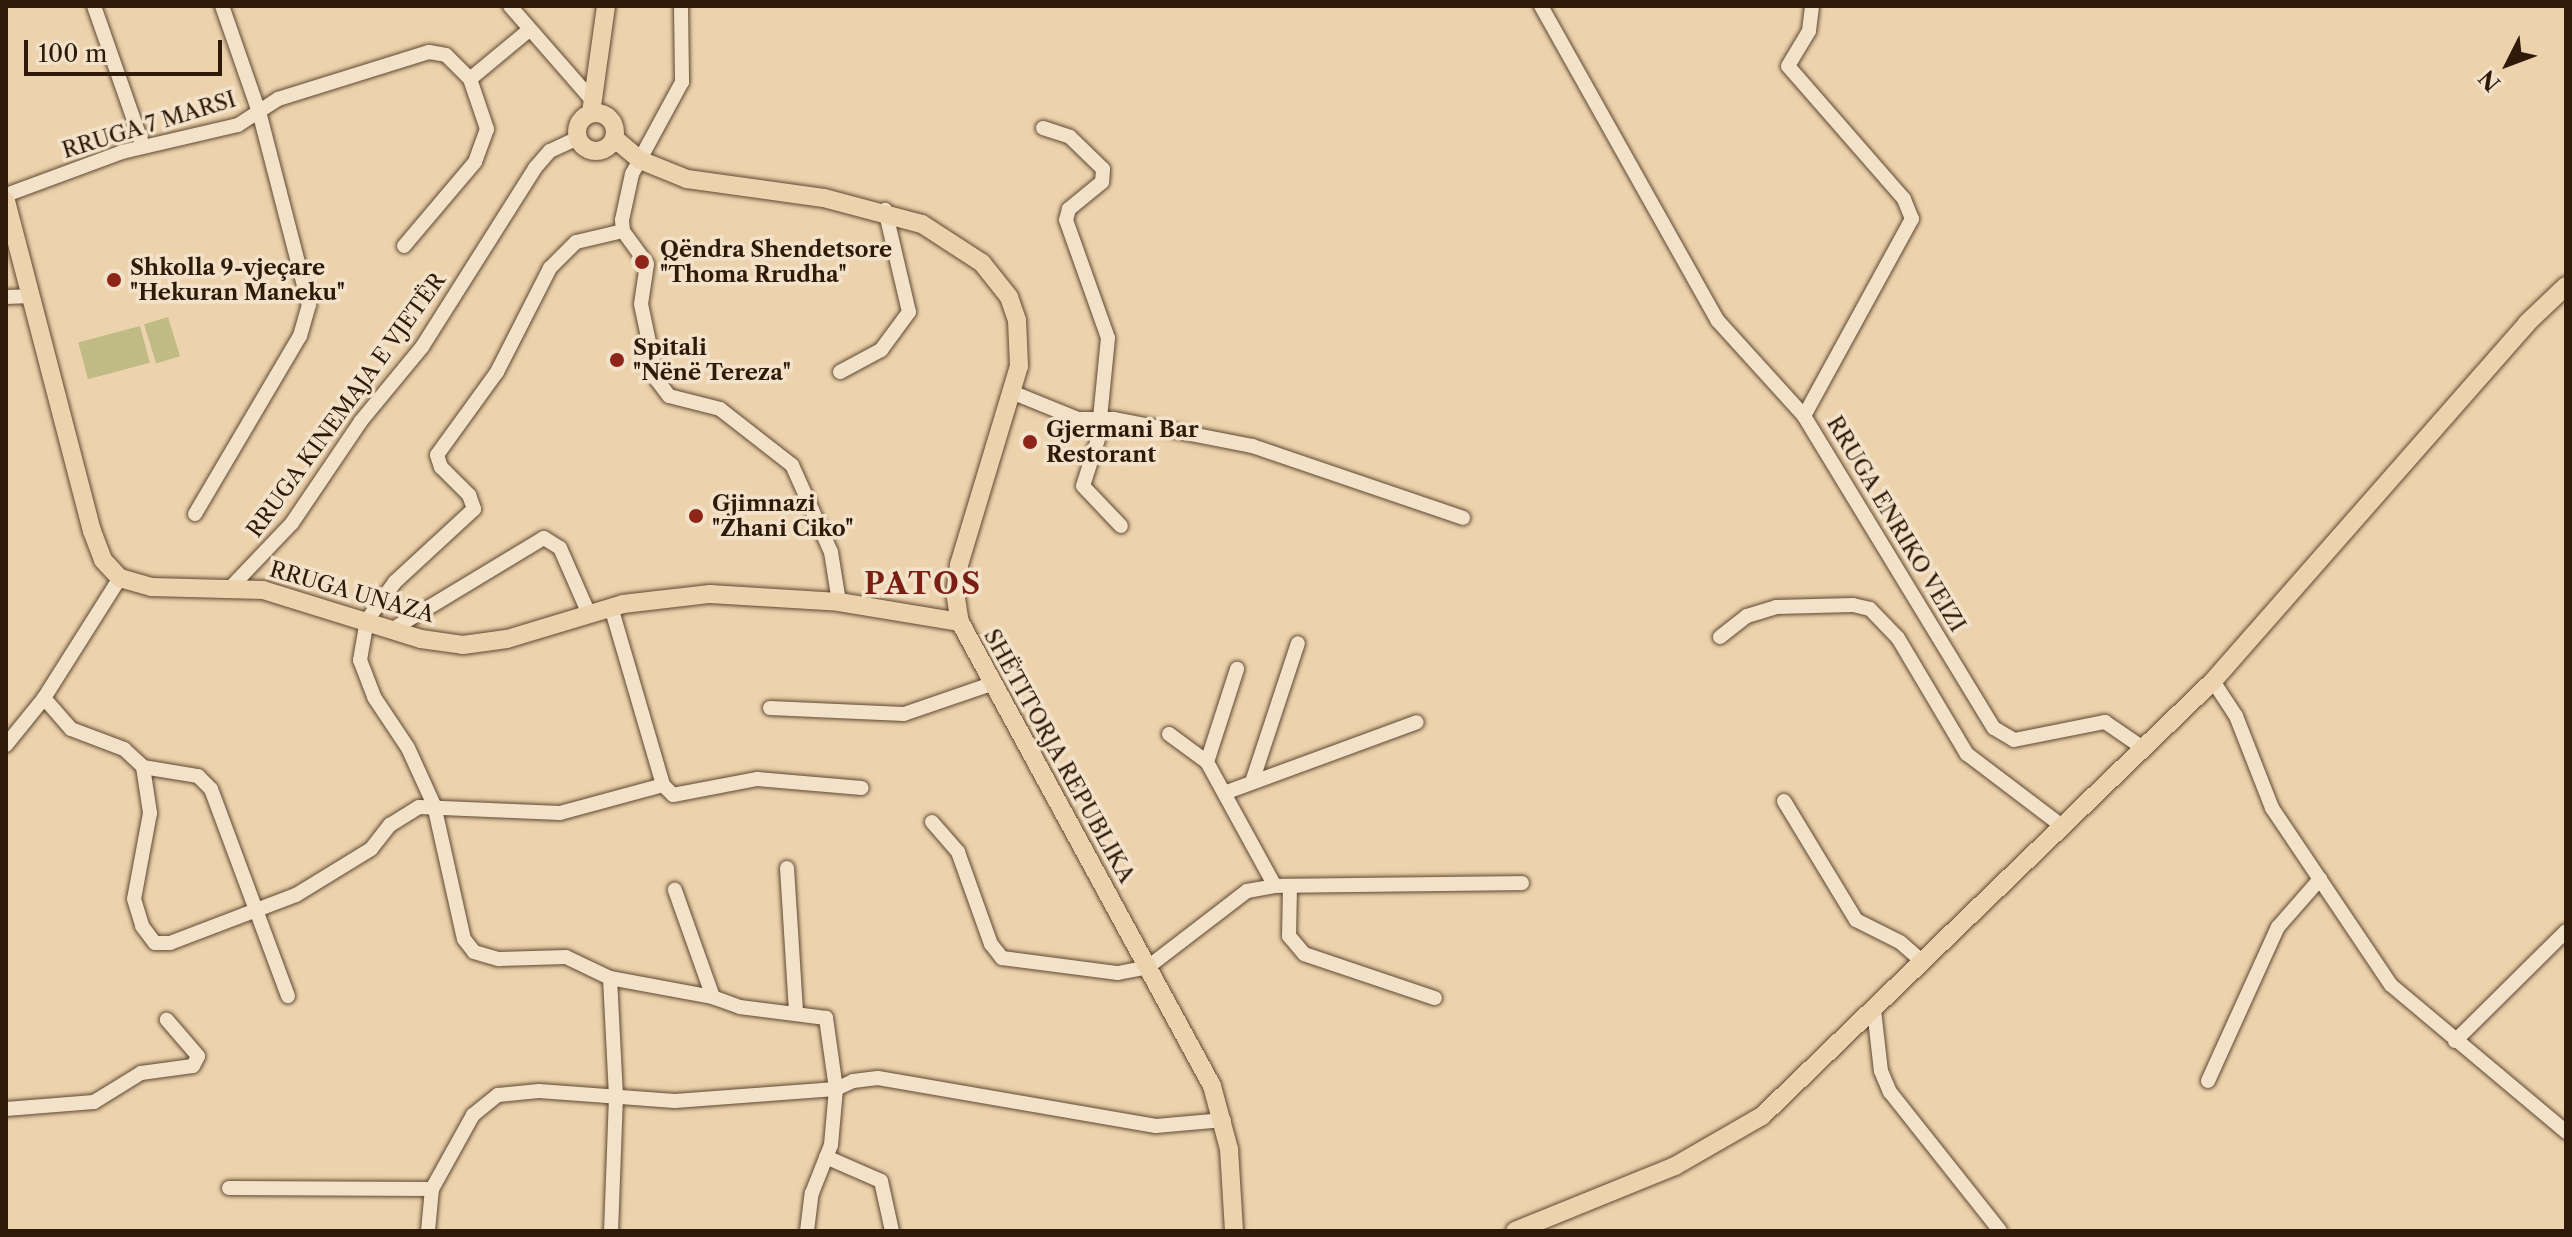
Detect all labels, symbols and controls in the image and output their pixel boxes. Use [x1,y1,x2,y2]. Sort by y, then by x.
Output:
scale bar [28,24,226,74]
north arrow [2468,24,2548,104]
text: 100 m [38,39,107,68]
text: N [2473,64,2506,97]
street label: RRUGA 7 MARSI [59,86,239,164]
place label: Qëndra Shendetsore "Thoma Rrudha" [660,236,892,288]
marker: Qëndra Shendetsore "Thoma Rrudha" [631,251,653,273]
place label: Shkolla 9-vjeçare "Hekuran Maneku" [130,254,345,306]
street label: RRUGA KINEMAJA E VJETËR [240,267,452,543]
marker: Shkolla 9-vjeçare "Hekuran Maneku" [105,271,123,289]
place label: Spitali "Nënë Tereza" [633,334,791,386]
marker: Spitali "Nënë Tereza" [608,351,626,369]
street label: RRUGA ENRIKO VEIZI [1821,411,1971,637]
place label: Gjermani Bar Restorant [1046,416,1199,468]
marker: Gjermani Bar Restorant [1021,433,1039,451]
place label: Gjimnazi "Zhani Ciko" [712,490,854,542]
marker: Gjimnazi "Zhani Ciko" [687,507,705,525]
street label: RRUGA UNAZA [266,556,438,628]
district label: PATOS [864,566,982,602]
street label: SHËTITORJA REPUBLIKA [978,624,1140,888]

